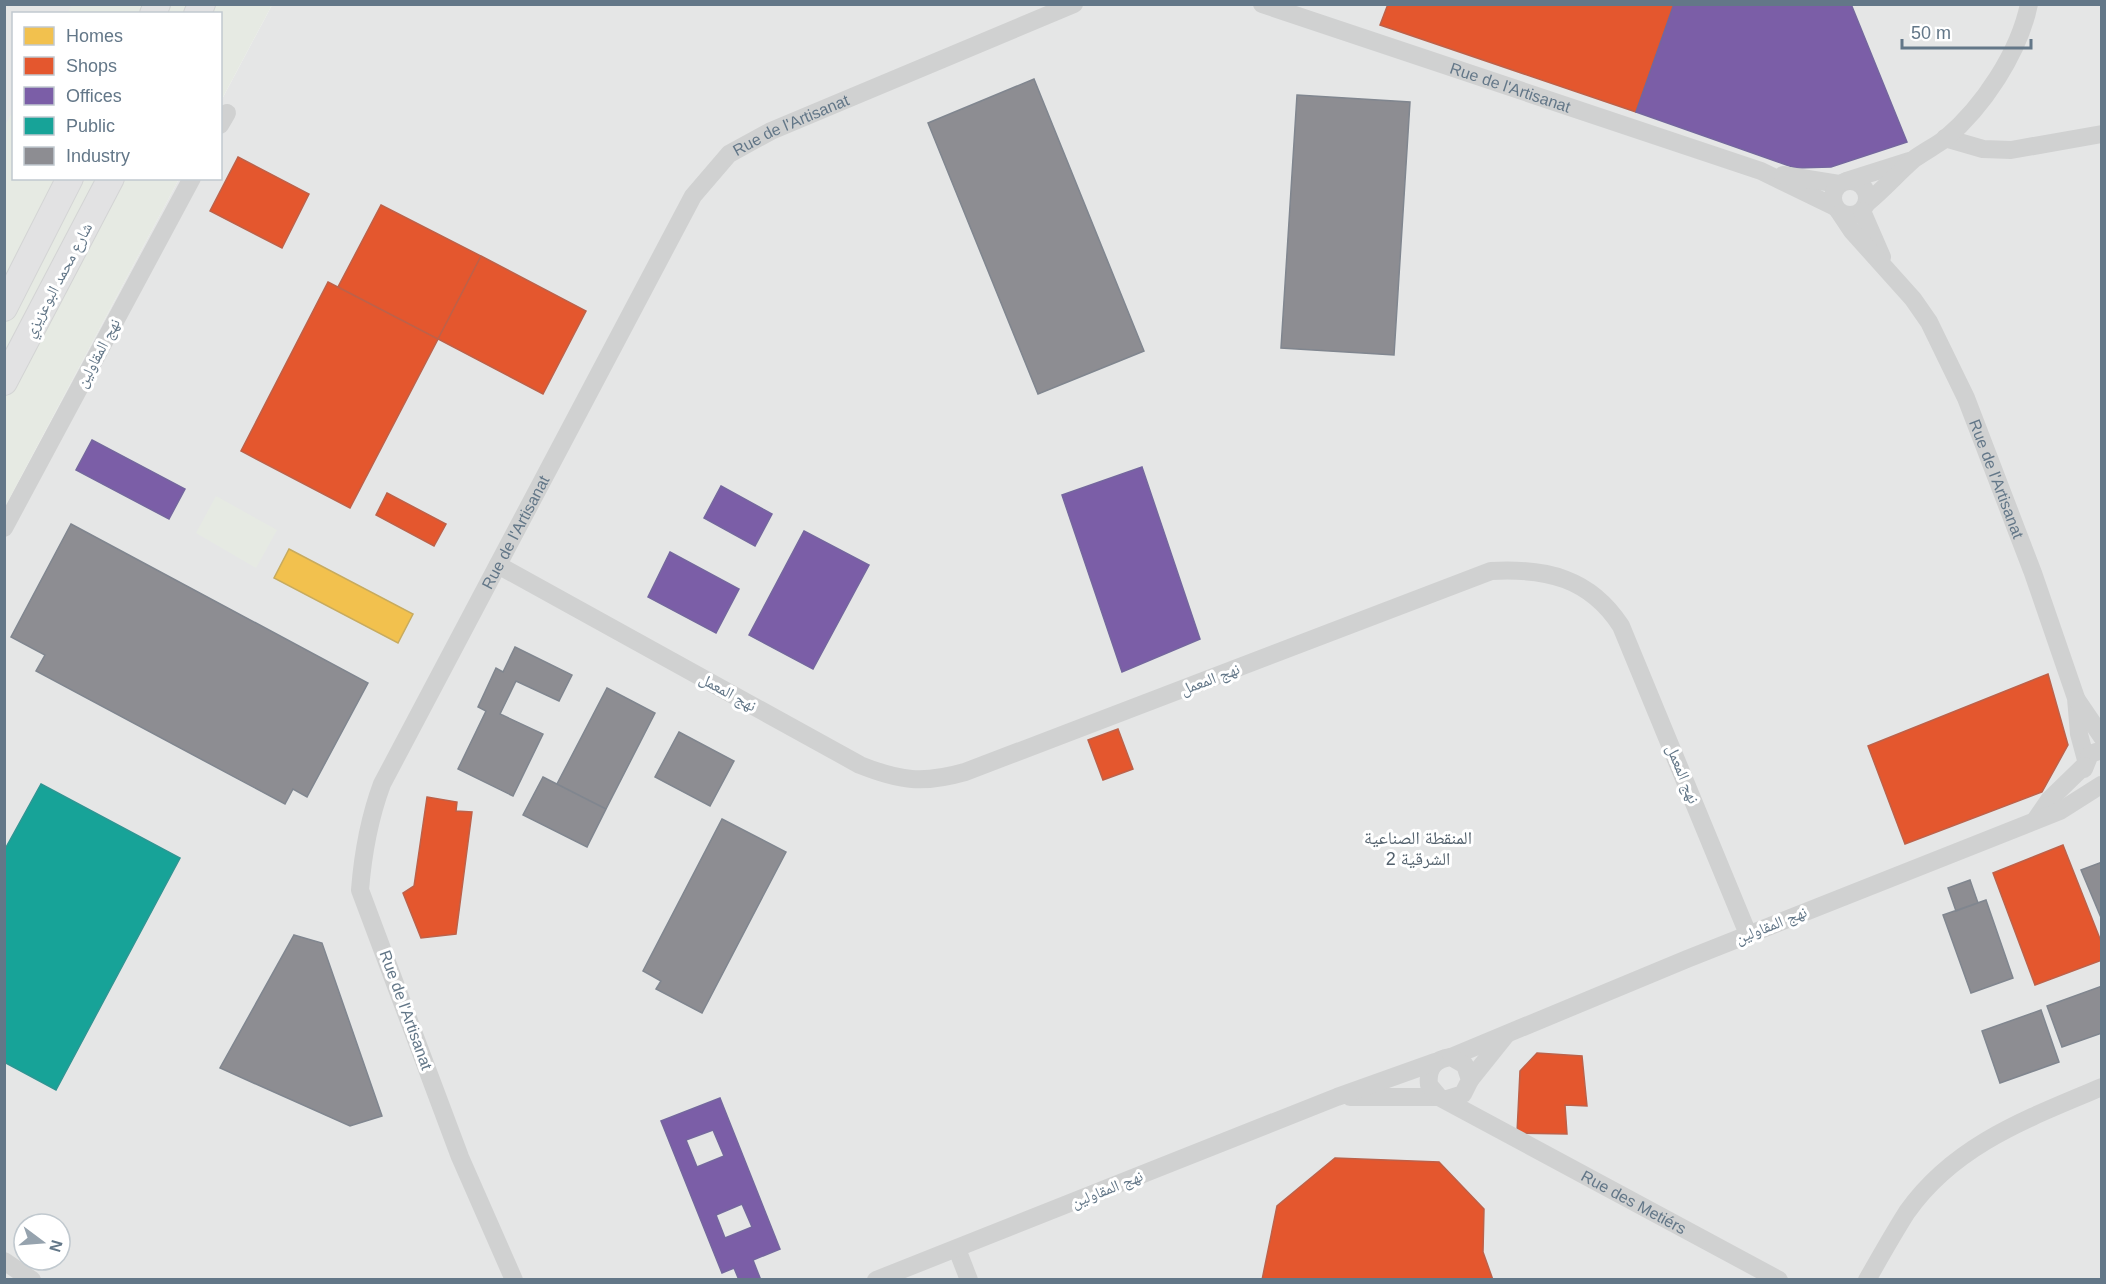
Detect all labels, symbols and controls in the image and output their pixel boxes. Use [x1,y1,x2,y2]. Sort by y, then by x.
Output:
legend [12,12,222,180]
scale bar [1902,12,2031,50]
text: 50 m [1911,23,1951,43]
text: Homes [66,26,123,46]
text: Shops [66,56,117,76]
street label: Rue de l'Artisanat [1448,59,1573,115]
text: Offices [66,86,122,106]
street label: Rue de l'Artisanat [730,91,852,159]
text: Public [66,116,115,136]
text: Industry [66,146,130,166]
street label: شارع محمد البوعزيزي [21,220,99,342]
street label: نهج المقاولين [73,316,125,391]
street label: Rue de l'Artisanat [1966,417,2028,541]
street label: Rue de l'Artisanat [478,472,552,592]
street label: نهج المعمل [1178,660,1243,700]
street label: نهج المعمل [696,670,759,716]
street label: نهج المعمل [1662,742,1703,807]
district label: المنقطة الصناعية الشرقية 2 [1364,828,1472,869]
street label: نهج المقاولين [1733,903,1810,949]
street label: Rue de l'Artisanat [377,948,436,1073]
street label: نهج المقاولين [1069,1167,1146,1213]
street label: Rue des Metiérs [1579,1167,1689,1237]
north arrow [12,1212,72,1272]
text: N [46,1238,66,1254]

